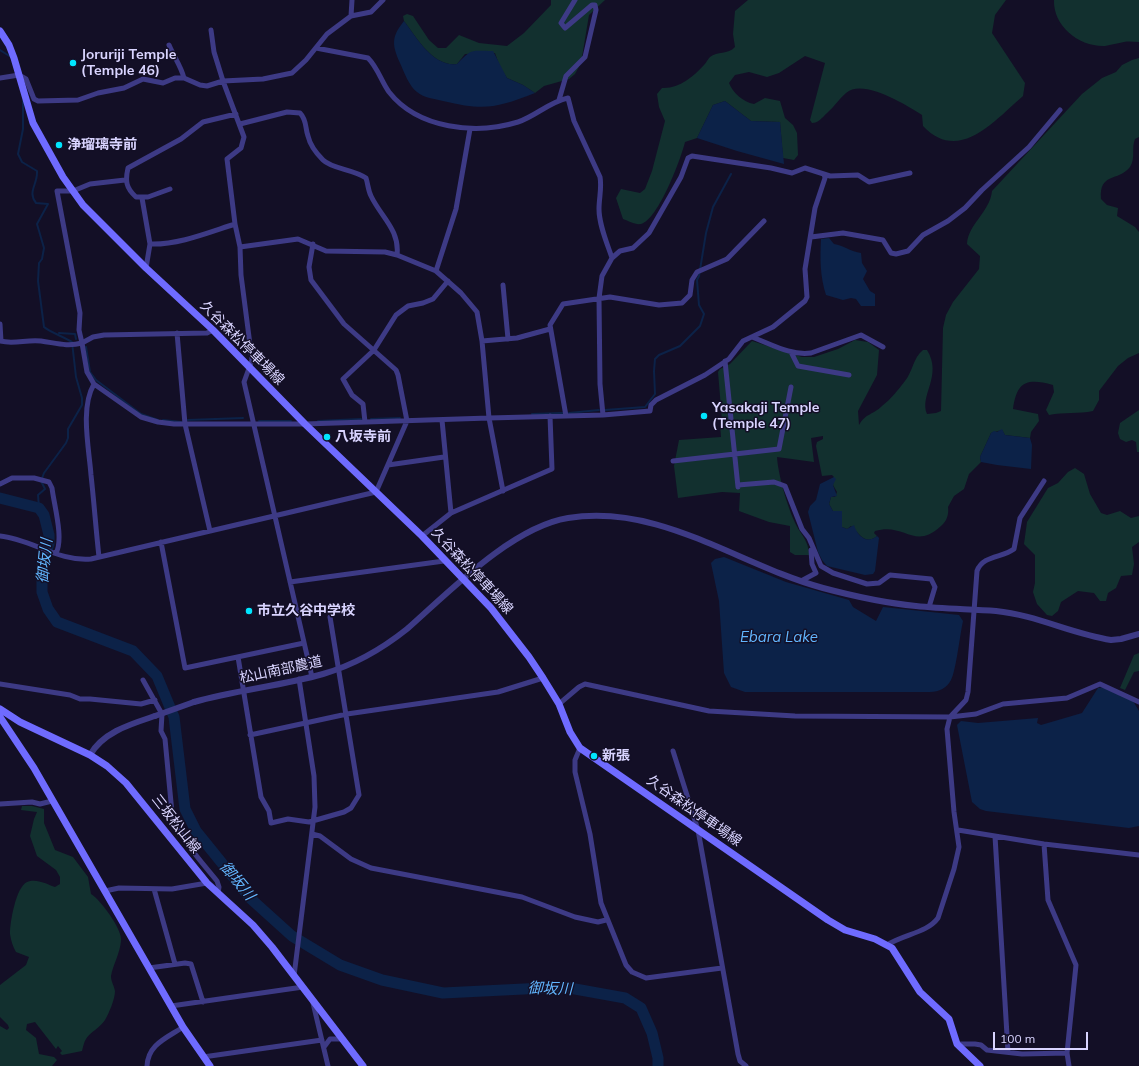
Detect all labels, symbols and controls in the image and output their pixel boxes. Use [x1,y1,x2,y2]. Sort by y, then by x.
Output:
place label: Joruriji Temple (Temple 46) [81,47,176,80]
marker: Joruriji Temple (Temple 46) [68,58,78,68]
place label: 浄瑠璃寺前 [67,137,137,153]
marker: 浄瑠璃寺前 [54,140,64,150]
street label: 久谷森松停車場線 [196,297,288,389]
place label: Yasakaji Temple (Temple 47) [712,400,819,432]
marker: Yasakaji Temple (Temple 47) [699,411,709,421]
place label: 八坂寺前 [335,429,391,445]
marker: 八坂寺前 [322,432,332,442]
street label: 久谷森松停車場線 [428,524,516,618]
water label: 御坂川 [34,538,56,584]
place label: 市立久谷中学校 [257,603,355,619]
marker: 市立久谷中学校 [244,606,254,616]
water label: Ebara Lake [740,628,818,646]
street label: 松山南部農道 [238,653,324,687]
place label: 新張 [602,748,630,764]
marker: 新張 [589,751,599,761]
street label: 久谷森松停車場線 [643,772,745,850]
street label: 三坂松山線 [148,791,204,857]
water label: 御坂川 [216,858,258,904]
water label: 御坂川 [527,980,573,998]
scale bar [995,1024,1090,1050]
text: 100 m [1000,1031,1035,1046]

